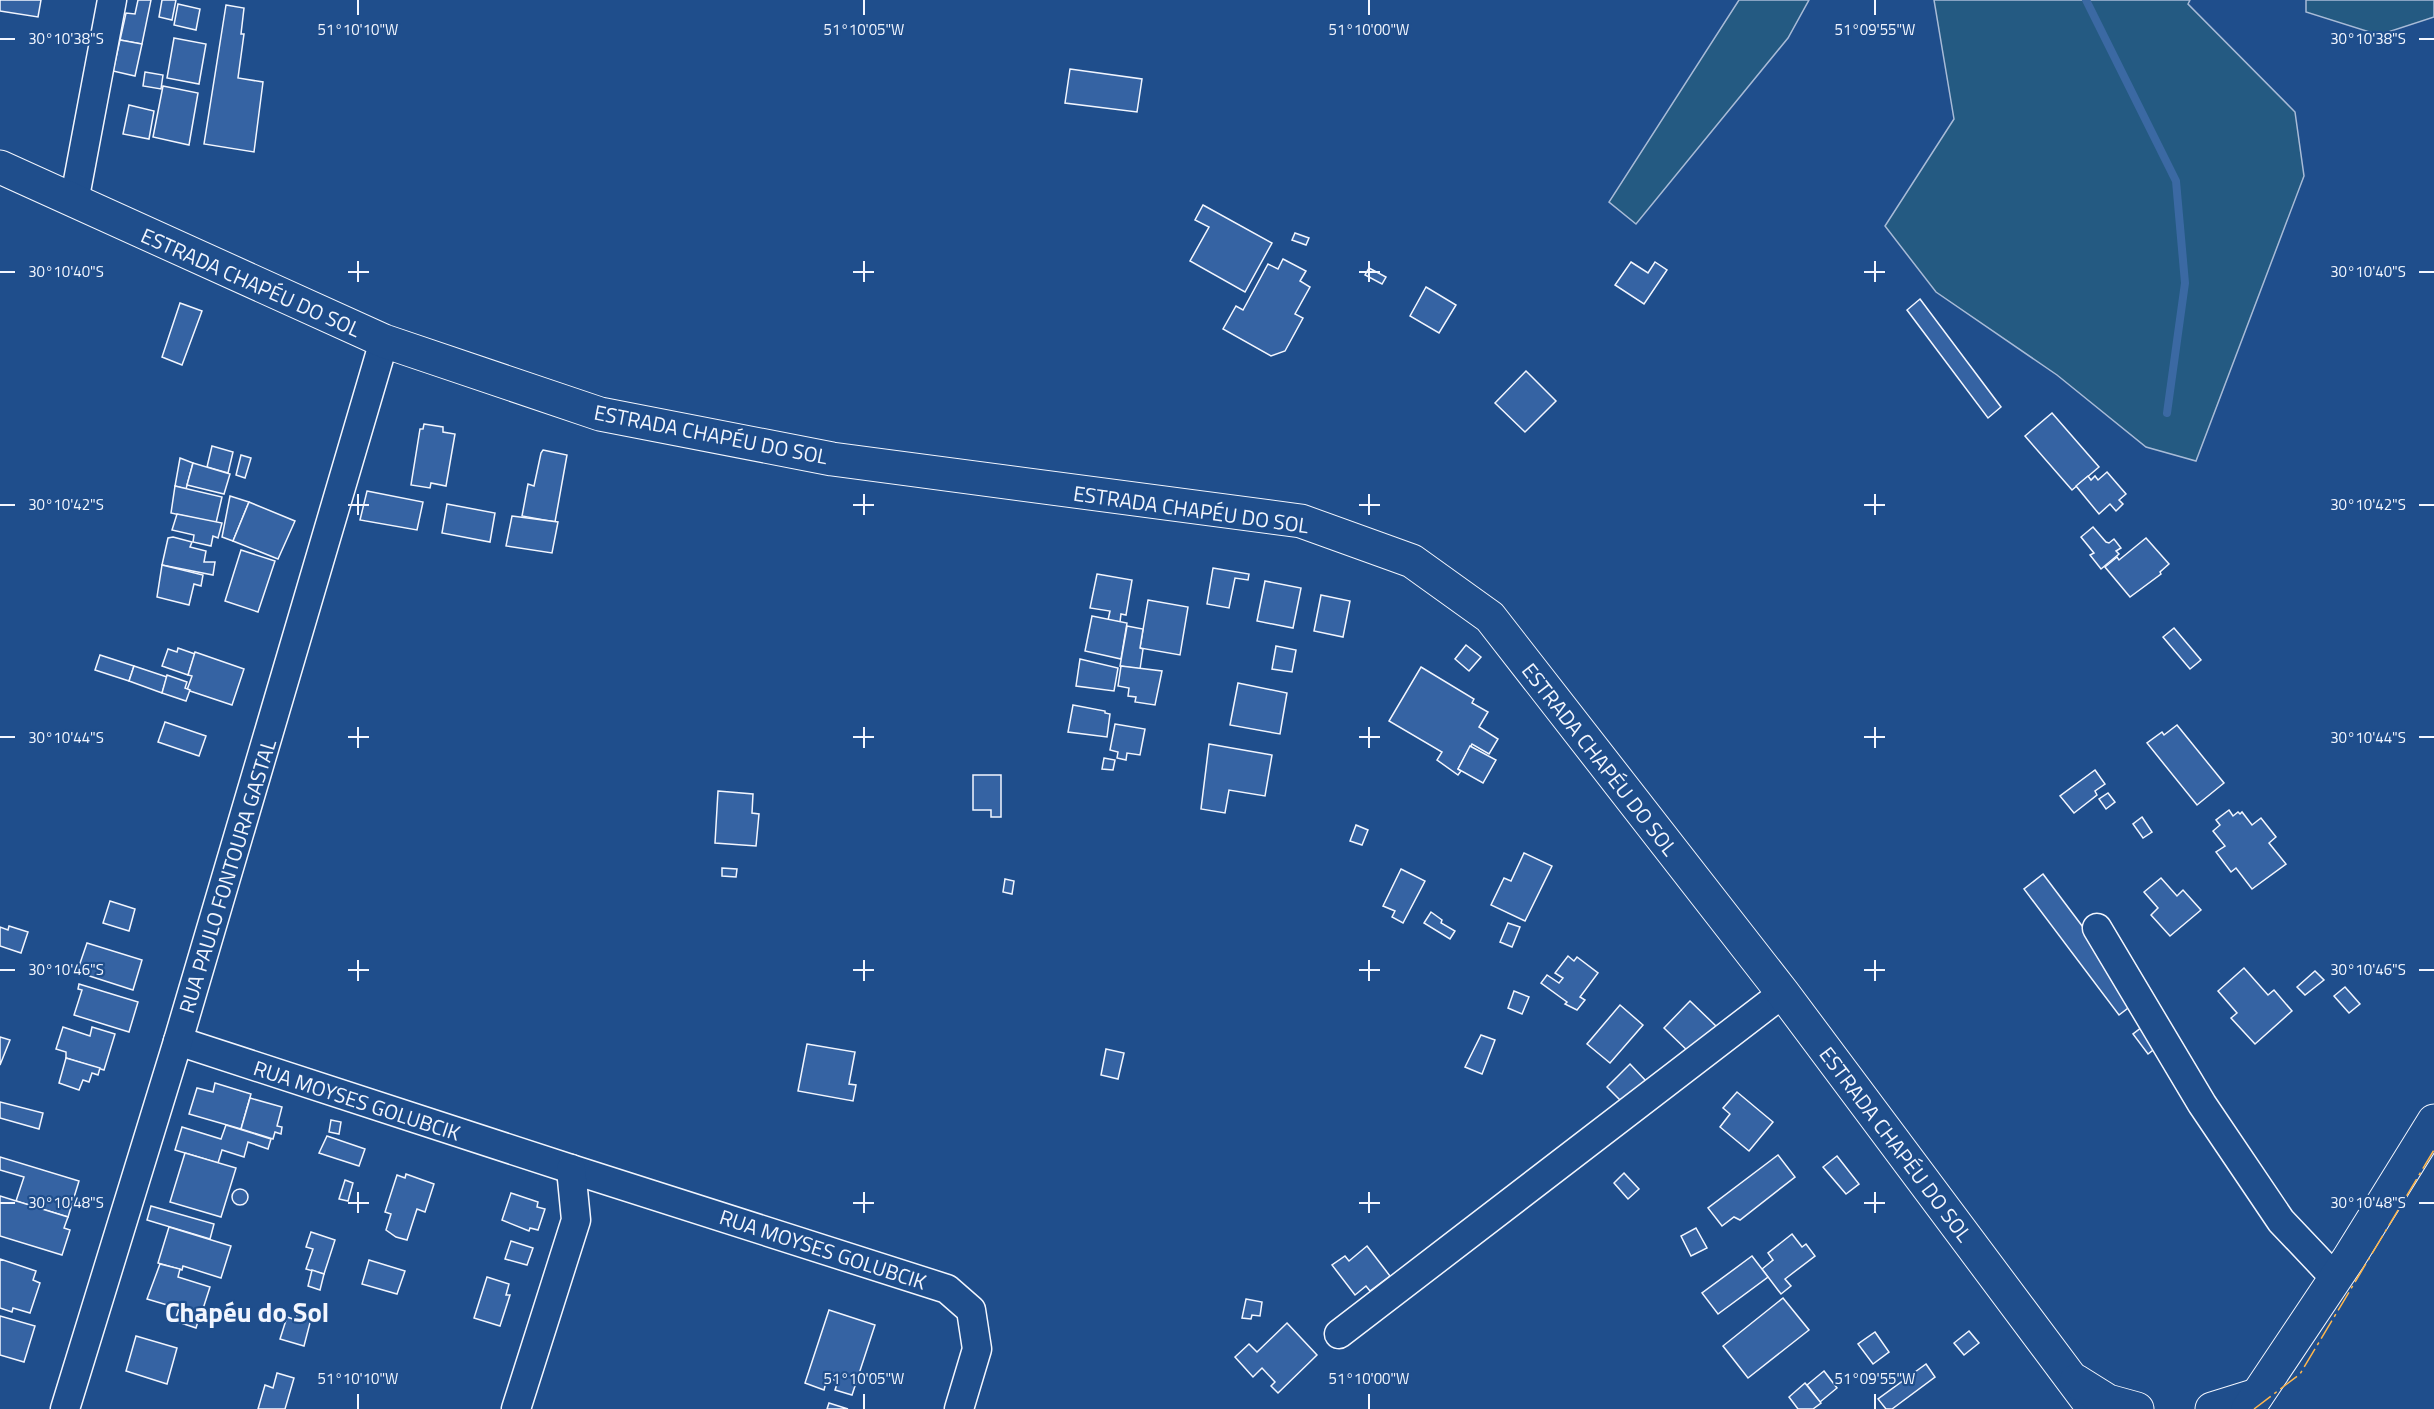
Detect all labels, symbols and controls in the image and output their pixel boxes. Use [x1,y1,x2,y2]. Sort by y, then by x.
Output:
text: 51°10'10"W [318,18,398,41]
text: 51°10'05"W [824,18,904,41]
text: 51°10'00"W [1329,18,1409,41]
text: 51°09'55"W [1835,18,1915,41]
text: 30°10'38"S [28,27,104,50]
text: 30°10'38"S [2330,27,2406,50]
street label: ESTRADA CHAPÉU DO SOL [136,219,366,345]
text: 30°10'40"S [28,260,104,283]
text: 30°10'40"S [2330,260,2406,283]
street label: ESTRADA CHAPÉU DO SOL [591,396,831,472]
street label: ESTRADA CHAPÉU DO SOL [1071,477,1311,541]
text: 30°10'42"S [28,493,104,516]
text: 30°10'42"S [2330,493,2406,516]
street label: ESTRADA CHAPÉU DO SOL [1514,656,1686,862]
text: 30°10'44"S [28,726,104,749]
text: 30°10'44"S [2330,726,2406,749]
street label: RUA PAULO FONTOURA GASTAL [170,735,284,1017]
text: 30°10'46"S [28,958,104,981]
text: 30°10'46"S [2330,958,2406,981]
street label: ESTRADA CHAPÉU DO SOL [1812,1040,1980,1248]
street label: RUA MOYSES GOLUBCIK [249,1051,465,1149]
text: 30°10'48"S [28,1191,104,1214]
text: 30°10'48"S [2330,1191,2406,1214]
street label: RUA MOYSES GOLUBCIK [715,1200,931,1298]
district label: Chapéu do Sol [165,1291,329,1332]
text: 51°10'10"W [318,1367,398,1390]
text: 51°10'05"W [824,1367,904,1390]
text: 51°10'00"W [1329,1367,1409,1390]
text: 51°09'55"W [1835,1367,1915,1390]

